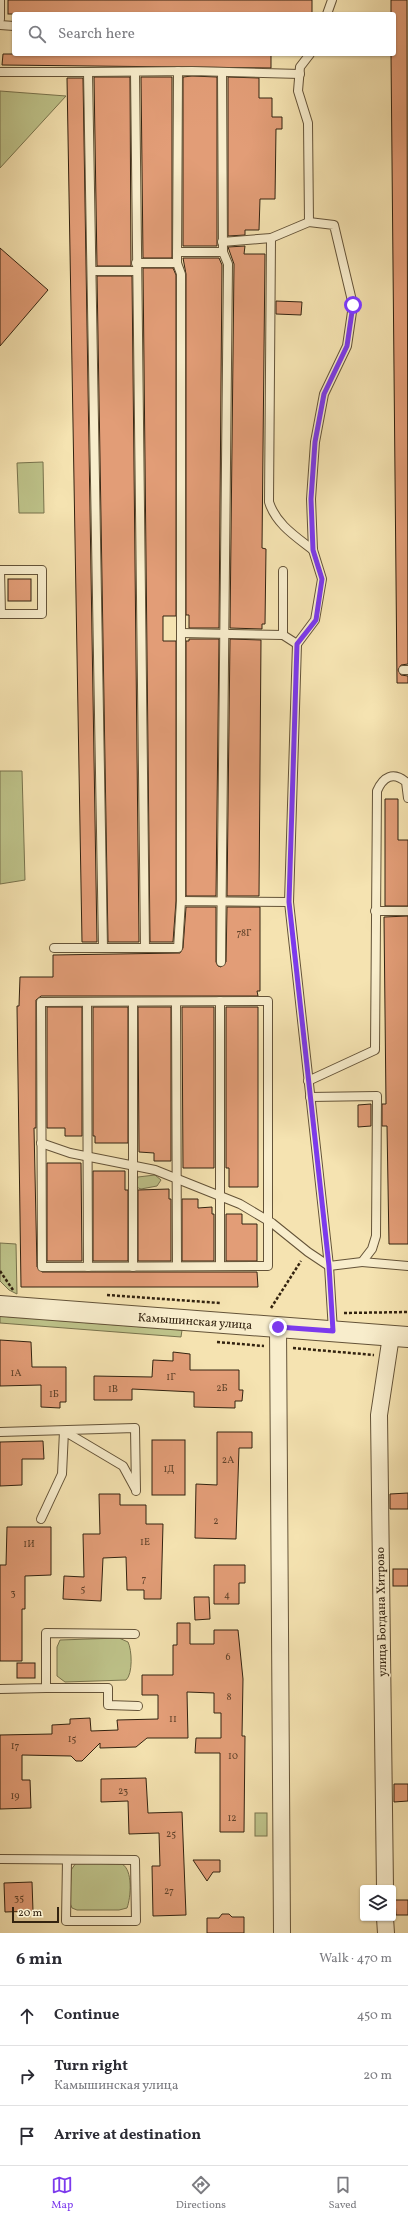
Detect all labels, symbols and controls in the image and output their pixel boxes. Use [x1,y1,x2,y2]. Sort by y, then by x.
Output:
search box [12,12,396,56]
icon: search [26,23,48,45]
text: Search here [58,24,135,45]
route start [344,296,362,314]
house number: 78Г [236,926,252,940]
street label: Камышинская улица [137,1310,253,1334]
route end [269,1318,287,1336]
house number: 1А [11,1366,21,1380]
house number: 1Г [166,1370,176,1384]
house number: 2Б [216,1381,228,1395]
house number: 1В [108,1382,118,1396]
house number: 1Б [49,1387,59,1401]
house number: 2А [222,1453,234,1467]
house number: 1Д [163,1462,175,1476]
house number: 2 [213,1514,219,1528]
house number: 1Е [140,1535,150,1549]
house number: 1И [23,1537,35,1551]
street label: улица Богдана Хитрово [373,1547,391,1677]
house number: 7 [142,1572,147,1586]
house number: 5 [81,1582,86,1596]
house number: 3 [10,1586,16,1600]
house number: 4 [224,1588,230,1602]
house number: 6 [225,1650,231,1664]
house number: 8 [226,1690,232,1704]
house number: 11 [169,1712,177,1726]
house number: 15 [68,1732,77,1746]
house number: 17 [11,1739,20,1753]
house number: 10 [228,1749,238,1763]
house number: 23 [118,1784,128,1798]
house number: 19 [10,1789,20,1803]
house number: 12 [227,1811,237,1825]
house number: 25 [166,1827,176,1841]
house number: 27 [164,1884,174,1898]
map controls [360,1885,396,1921]
button: layers [360,1885,396,1921]
house number: 35 [14,1891,24,1905]
scale bar [12,1905,59,1924]
text: 20 m [18,1906,42,1921]
text: 6 min [16,1948,62,1971]
text: Walk · 470 m [319,1950,392,1968]
icon: ahead [16,2005,38,2027]
text: Continue [54,2005,119,2026]
text: 450 m [357,2007,392,2025]
text: Turn right [54,2056,128,2077]
icon: right [16,2065,38,2087]
text: 20 m [363,2067,392,2085]
text: Камышинская улица [54,2077,178,2095]
icon: arrive [16,2125,38,2147]
text: Arrive at destination [54,2125,201,2146]
tab: Map [51,2174,73,2213]
tab: Directions [176,2174,226,2213]
tab: Saved [328,2174,357,2213]

